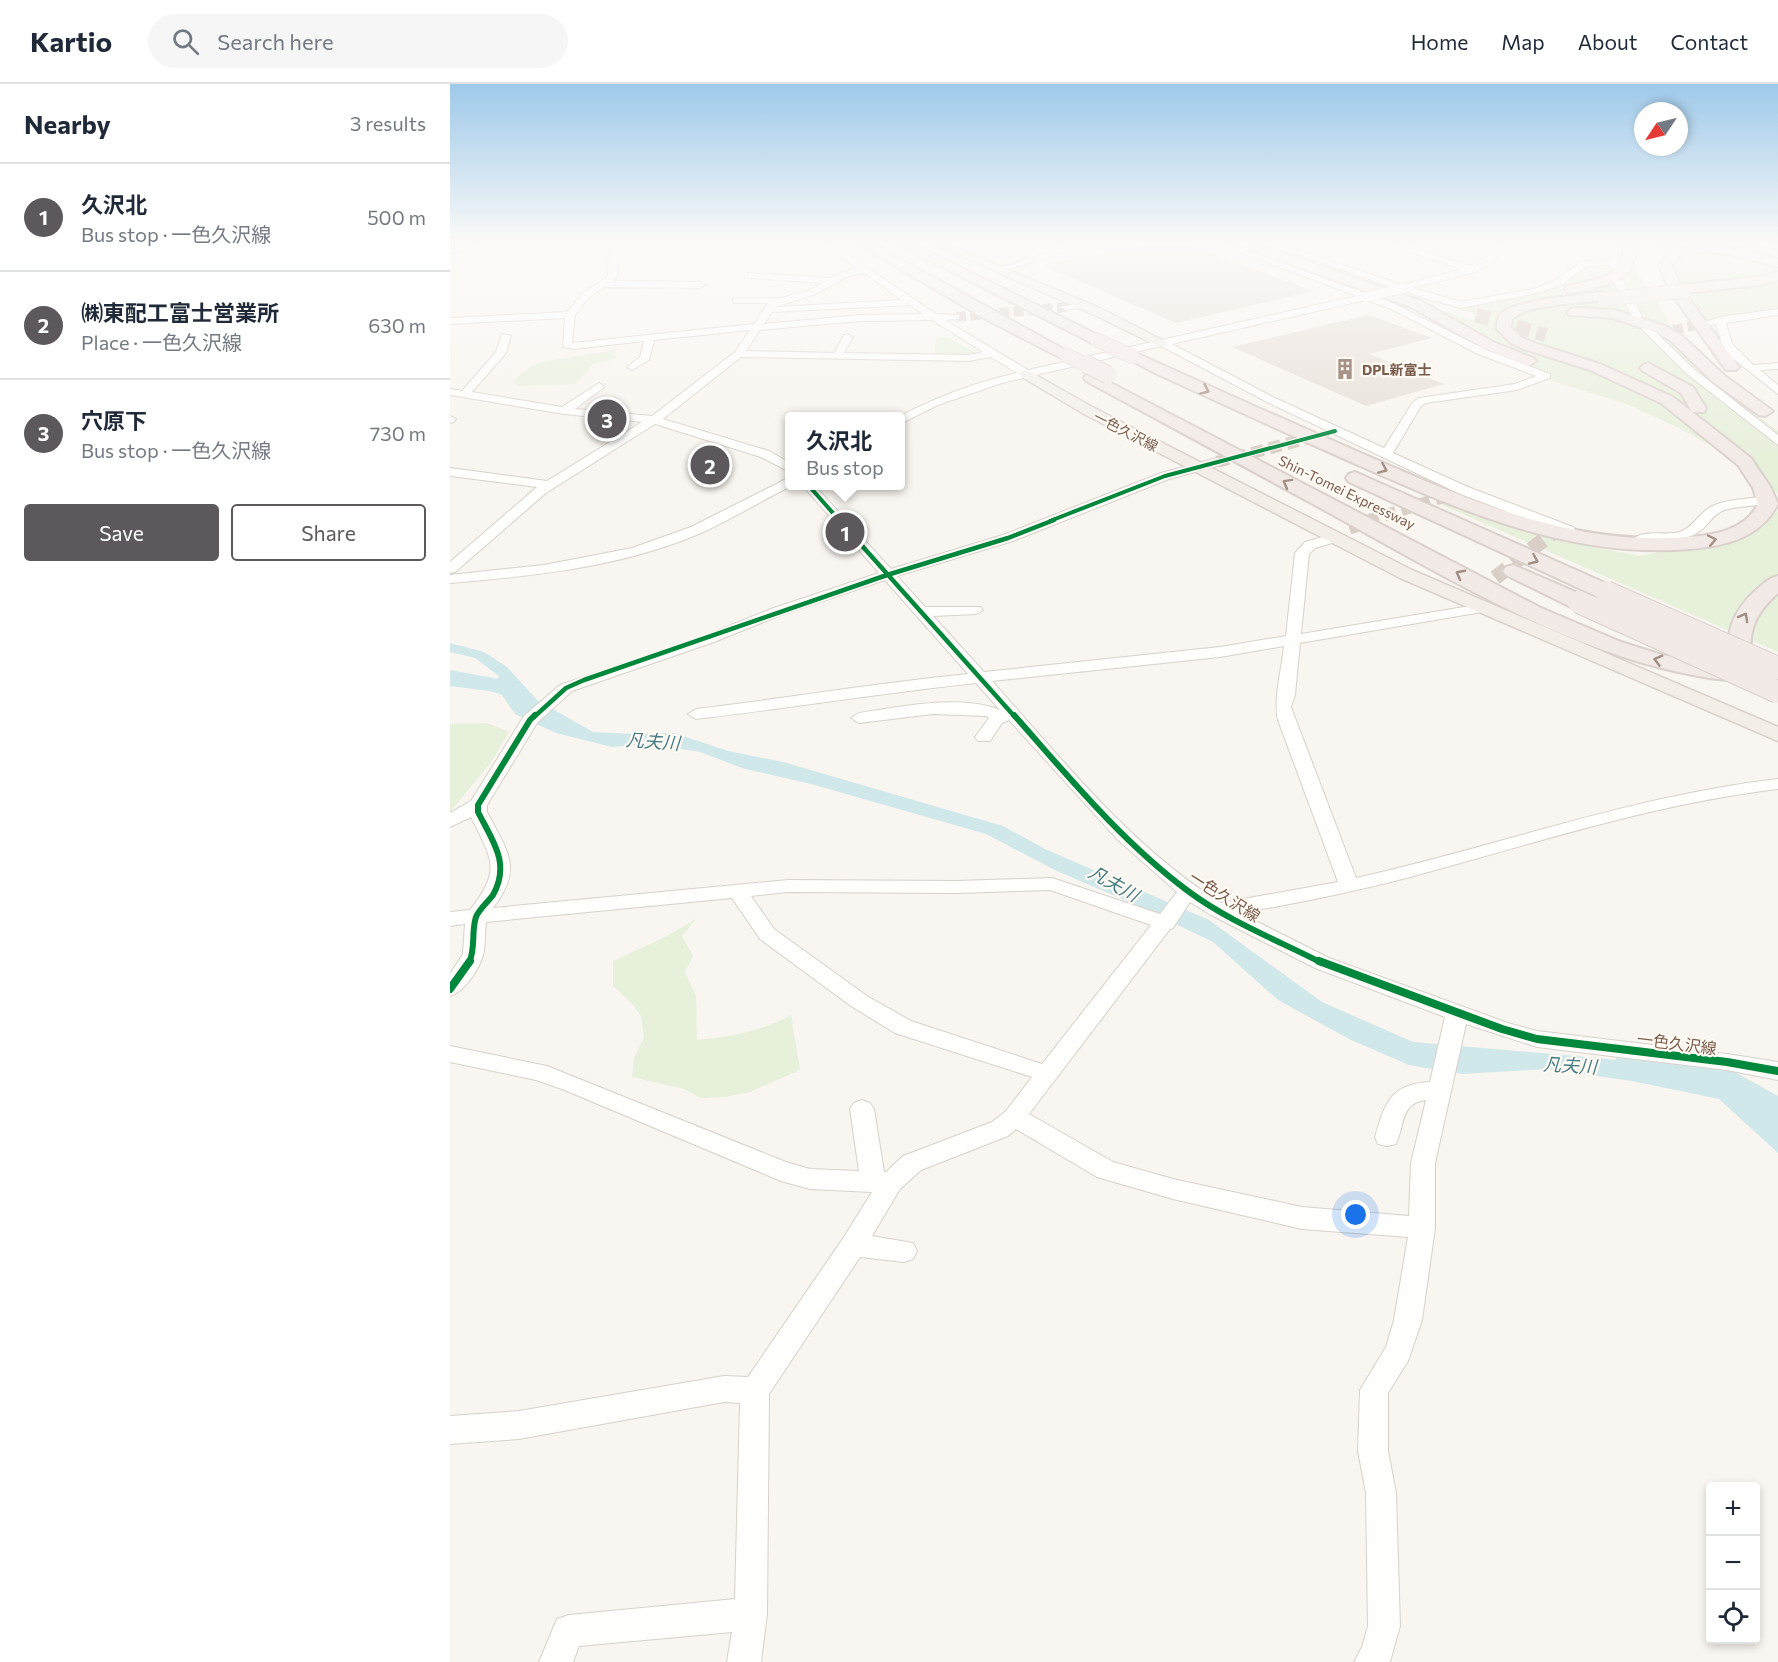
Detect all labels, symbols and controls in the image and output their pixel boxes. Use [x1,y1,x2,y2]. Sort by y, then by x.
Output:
search box [148,14,568,68]
text: Kartio [30,24,112,58]
icon: search [169,25,202,58]
text: Search here [217,28,334,55]
text: Home [1411,29,1468,54]
text: Map [1501,29,1545,54]
text: About [1578,29,1637,54]
text: Contact [1670,29,1748,54]
north arrow [1634,102,1688,156]
text: Nearby [24,108,111,139]
text: 3 results [350,111,426,135]
text: 久沢北 [81,191,147,218]
text: 1 [39,205,48,229]
text: 500 m [367,205,426,229]
text: Bus stop · 一色久沢線 [81,222,271,246]
text: ㈱東配工富士営業所 [81,299,279,326]
text: 2 [38,313,49,337]
text: 630 m [368,313,426,337]
text: Place · 一色久沢線 [81,330,242,354]
building icon: DPL新富士 [1333,357,1357,381]
place label: DPL新富士 [1362,361,1431,378]
one-way arrow [1198,383,1209,395]
pin: 3 [588,396,626,442]
text: 穴原下 [81,407,147,434]
street label: 一色久沢線 [1091,408,1161,454]
popup [785,412,905,490]
text: 3 [38,421,49,445]
text: 730 m [370,421,426,445]
text: 久沢北 [806,427,872,454]
text: Bus stop · 一色久沢線 [81,438,271,462]
pin: 2 [690,442,730,488]
street label: Shin-Tomei Expressway [1276,451,1418,533]
text: Bus stop [806,455,884,479]
one-way arrow [1377,462,1388,474]
one-way arrow [1283,479,1294,490]
button: Save [24,504,219,561]
button: Share [231,504,426,561]
pin: 1 [826,510,864,554]
one-way arrow [1706,534,1716,547]
one-way arrow [1528,552,1539,564]
one-way arrow [1456,570,1466,581]
one-way arrow [1737,613,1748,623]
one-way arrow [1653,654,1663,667]
water label: 凡夫川 [625,728,683,754]
water label: 凡夫川 [1085,860,1145,907]
street label: 一色久沢線 [1186,867,1264,925]
street label: 一色久沢線 [1636,1029,1718,1057]
water label: 凡夫川 [1542,1053,1600,1078]
your location [1341,1200,1370,1229]
map controls [1706,1482,1760,1644]
button: + [1706,1482,1760,1536]
button: − [1706,1536,1760,1590]
button: locate [1706,1590,1760,1644]

